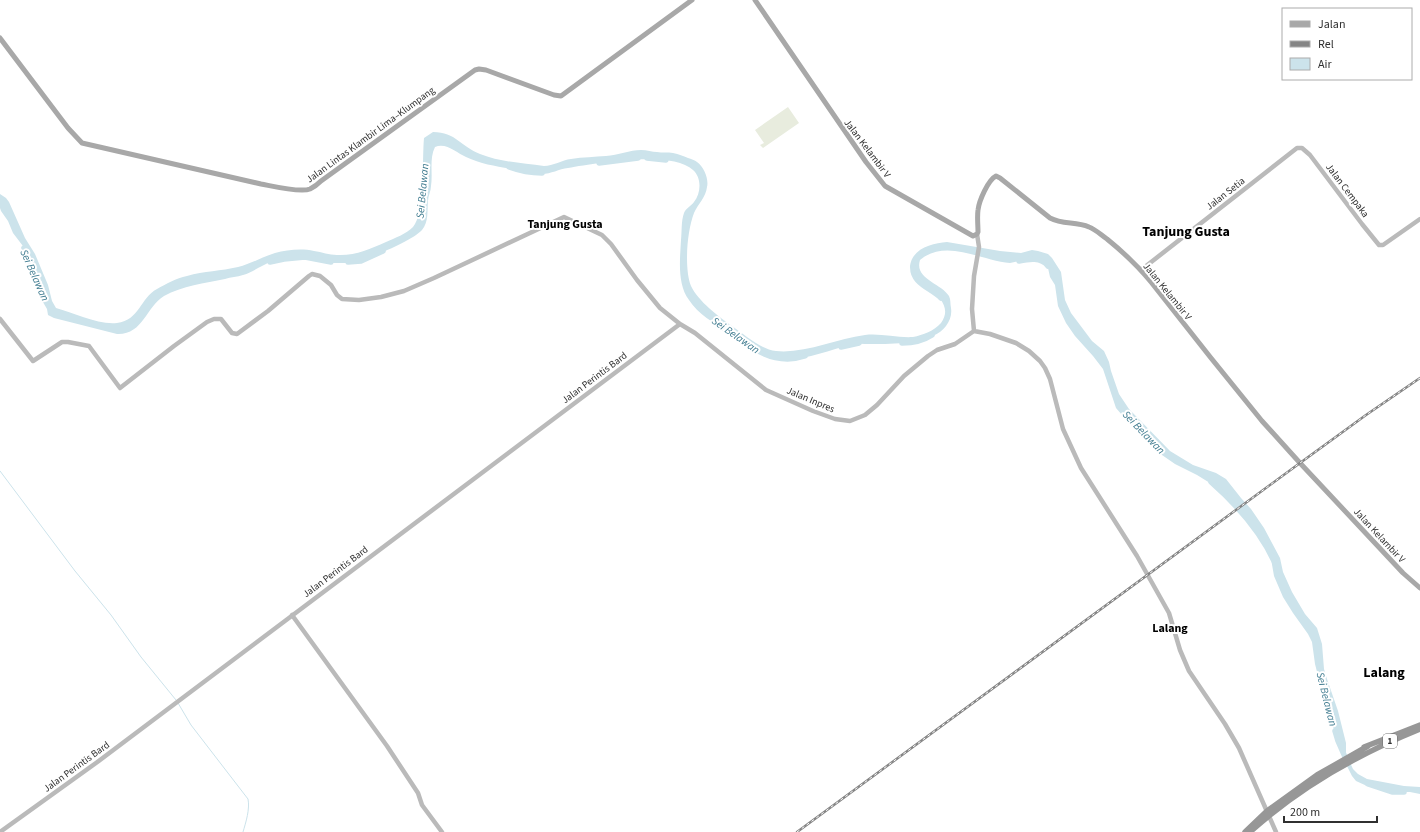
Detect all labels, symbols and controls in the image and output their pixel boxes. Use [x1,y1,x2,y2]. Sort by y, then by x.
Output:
legend [1282,8,1412,80]
text: Jalan [1318,16,1345,33]
text: Rel [1318,36,1334,53]
text: Air [1318,56,1332,73]
street label: Jalan Lintas Klambir Lima–Klumpang [303,83,438,186]
street label: Jalan Kelambir V [841,116,894,181]
street label: Jalan Cempaka [1322,161,1372,220]
water label: Sei Belawan [413,163,432,219]
street label: Jalan Setia [1203,174,1248,213]
district label: Tanjung Gusta [527,216,603,233]
district label: Tanjung Gusta [1142,222,1230,242]
water label: Sei Belawan [16,247,53,304]
street label: Jalan Kelambir V [1140,260,1195,324]
water label: Sei Belawan [709,313,763,358]
street label: Jalan Perintis Bard [559,349,630,407]
street label: Jalan Inpres [784,384,837,416]
water label: Sei Belawan [1119,407,1168,458]
street label: Jalan Kelambir V [1350,505,1409,567]
street label: Jalan Perintis Bard [300,543,371,601]
district label: Lalang [1152,620,1188,637]
district label: Lalang [1363,663,1405,683]
water label: Sei Belawan [1313,671,1341,728]
road number: 1 [1383,734,1397,748]
street label: Jalan Perintis Bard [41,738,112,796]
scale bar [1284,798,1377,824]
text: 200 m [1290,804,1320,821]

